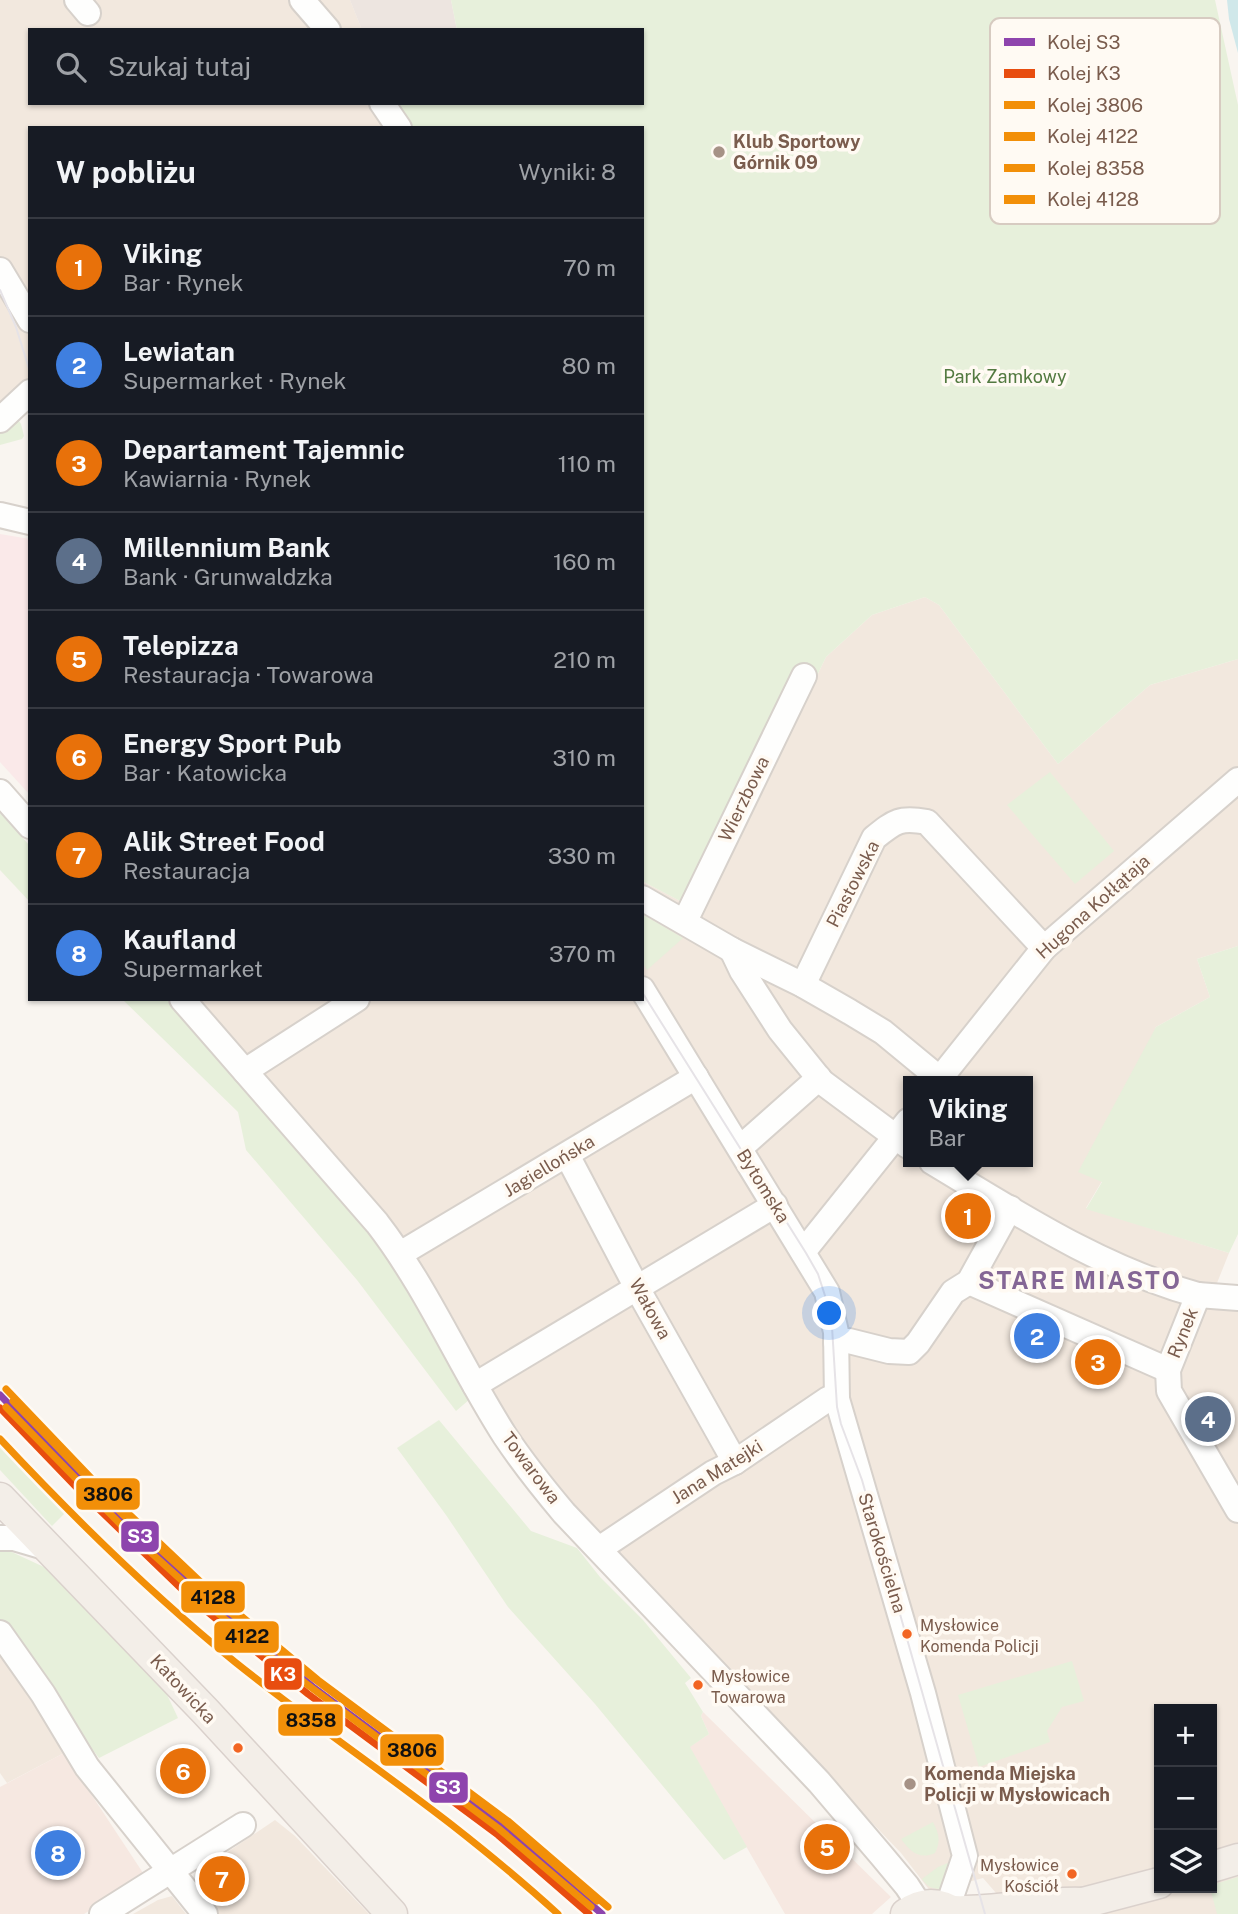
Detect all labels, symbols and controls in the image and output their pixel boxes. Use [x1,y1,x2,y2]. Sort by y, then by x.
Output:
legend [990,18,1220,224]
search box [28,28,644,105]
text: Kolej S3 [1047,31,1121,53]
icon: search [52,48,90,86]
text: Szukaj tutaj [108,51,251,82]
text: Kolej K3 [1047,62,1121,84]
text: Kolej 3806 [1047,94,1143,116]
text: Kolej 4122 [1047,125,1138,147]
place label: Klub Sportowy Górnik 09 [733,131,861,173]
marker: Klub Sportowy Górnik 09 [711,144,727,160]
text: W pobliżu [56,154,196,190]
text: Kolej 8358 [1047,157,1144,179]
text: Wyniki: 8 [519,158,616,185]
text: Kolej 4128 [1047,188,1139,210]
text: Viking [123,238,202,269]
text: 1 [74,254,84,281]
text: 70 m [563,254,616,281]
text: Bar · Rynek [123,269,244,296]
text: Lewiatan [123,336,235,367]
text: 2 [72,352,86,379]
text: 80 m [562,352,616,379]
park label: Park Zamkowy [943,366,1067,387]
text: Supermarket · Rynek [123,367,346,394]
text: Departament Tajemnic [123,434,405,465]
text: 3 [71,450,87,477]
text: 110 m [558,450,616,477]
text: Kawiarnia · Rynek [123,465,311,492]
text: Millennium Bank [123,532,330,563]
text: 4 [71,548,87,575]
text: 160 m [553,548,616,575]
text: Bank · Grunwaldzka [123,563,333,590]
text: Telepizza [123,630,239,661]
text: 5 [71,646,87,673]
text: 210 m [553,646,616,673]
text: Restauracja · Towarowa [123,661,374,688]
text: Energy Sport Pub [123,728,342,759]
text: 6 [71,744,87,771]
text: 310 m [553,744,616,771]
street label: Wierzbowa [714,753,773,845]
text: Bar · Katowicka [123,759,287,786]
text: Alik Street Food [123,826,325,857]
street label: Piastowska [822,837,883,931]
text: 7 [72,842,86,869]
text: 330 m [548,842,616,869]
street label: Hugona Kołłątaja [1032,850,1154,963]
text: Restauracja [123,857,250,884]
text: Kaufland [123,924,236,955]
text: 8 [71,940,87,967]
text: 370 m [549,940,616,967]
text: Supermarket [123,955,263,982]
popup [903,1076,1033,1167]
text: Viking [928,1093,1008,1124]
text: Bar [928,1124,966,1151]
street label: Jagiellońska [499,1130,598,1201]
street label: Bytomska [733,1145,794,1227]
pin: 1 [945,1190,991,1242]
district label: STARE MIASTO [978,1266,1182,1294]
street label: Wałowa [625,1275,676,1343]
your location [812,1296,846,1330]
street label: Rynek [1163,1305,1202,1361]
pin: 2 [1014,1310,1060,1362]
pin: 3 [1075,1336,1121,1388]
pin: 4 [1185,1393,1231,1445]
street label: Towarowa [498,1428,565,1508]
street label: Jana Matejki [667,1435,766,1508]
line badge: 3806 [75,1477,141,1511]
text: 3806 [83,1483,133,1505]
street label: Starokościelna [854,1490,911,1615]
line badge: S3 [120,1520,160,1553]
text: S3 [127,1525,153,1547]
line badge: 4128 [180,1580,246,1614]
text: 4128 [190,1586,236,1608]
place label: Mysłowice Komenda Policji [920,1616,1039,1656]
line badge: 4122 [213,1620,280,1654]
text: 4122 [225,1625,269,1647]
marker: Mysłowice Komenda Policji [900,1627,914,1641]
street label: Katowicka [146,1650,221,1727]
line badge: K3 [263,1657,303,1691]
text: K3 [270,1663,296,1685]
place label: Mysłowice Towarowa [711,1667,790,1707]
marker: Mysłowice Towarowa [691,1678,705,1692]
line badge: 8358 [277,1703,344,1737]
map controls [1154,1704,1217,1893]
button: + [1154,1704,1217,1767]
text: 8358 [286,1709,336,1731]
line badge: 3806 [379,1733,445,1767]
text: 3806 [387,1739,437,1761]
unlabelled marker [231,1741,245,1755]
pin: 6 [160,1745,206,1797]
place label: Komenda Miejska Policji w Mysłowicach [924,1763,1110,1805]
button: − [1154,1767,1217,1830]
line badge: S3 [428,1771,469,1804]
text: S3 [435,1776,461,1798]
marker: Komenda Miejska Policji w Mysłowicach [902,1776,918,1792]
pin: 5 [804,1821,850,1873]
pin: 8 [35,1827,81,1879]
button: layers [1154,1830,1217,1893]
pin: 7 [199,1853,245,1905]
place label: Mysłowice Kościół [980,1856,1059,1896]
marker: Mysłowice Kościół [1065,1867,1079,1881]

